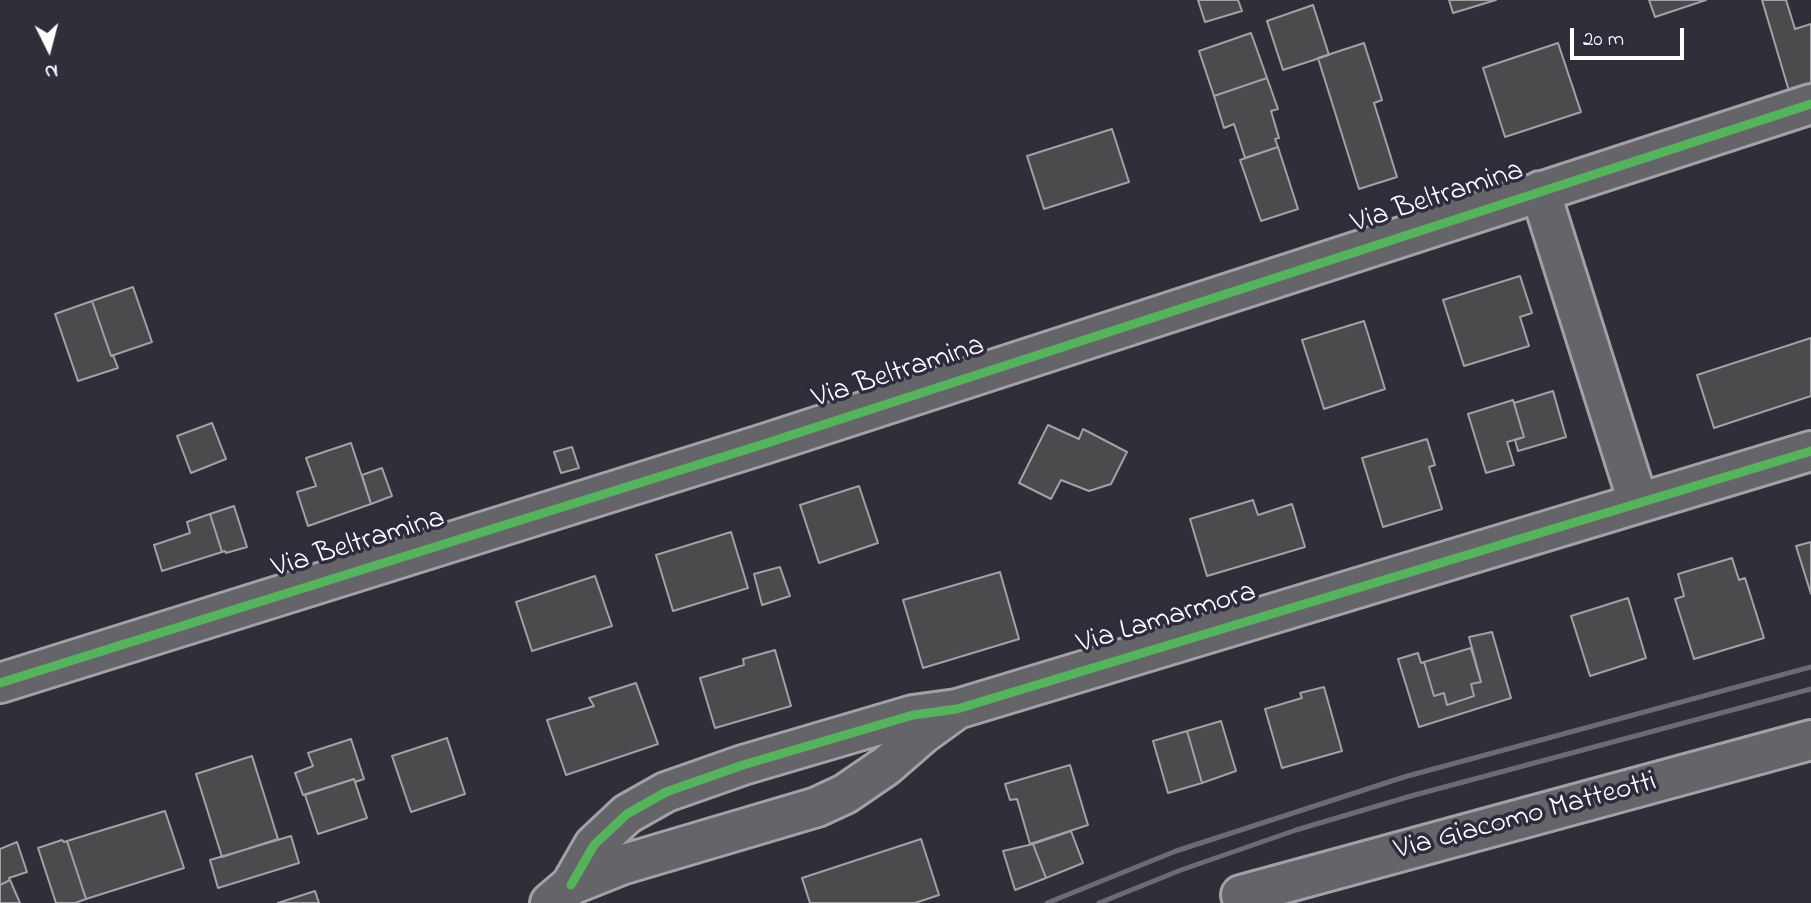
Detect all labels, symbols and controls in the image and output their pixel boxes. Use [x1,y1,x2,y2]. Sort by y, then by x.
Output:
north arrow [14,14,84,84]
scale bar [1573,14,1687,58]
text: 20 m [1583,25,1624,55]
text: N [43,56,59,84]
street label: Via Beltramina [1347,154,1529,244]
street label: Via Beltramina [808,329,990,419]
street label: Via Beltramina [268,502,450,588]
street label: Via Lamarmora [1073,576,1261,664]
street label: Via Giacomo Matteotti [1391,766,1661,870]

